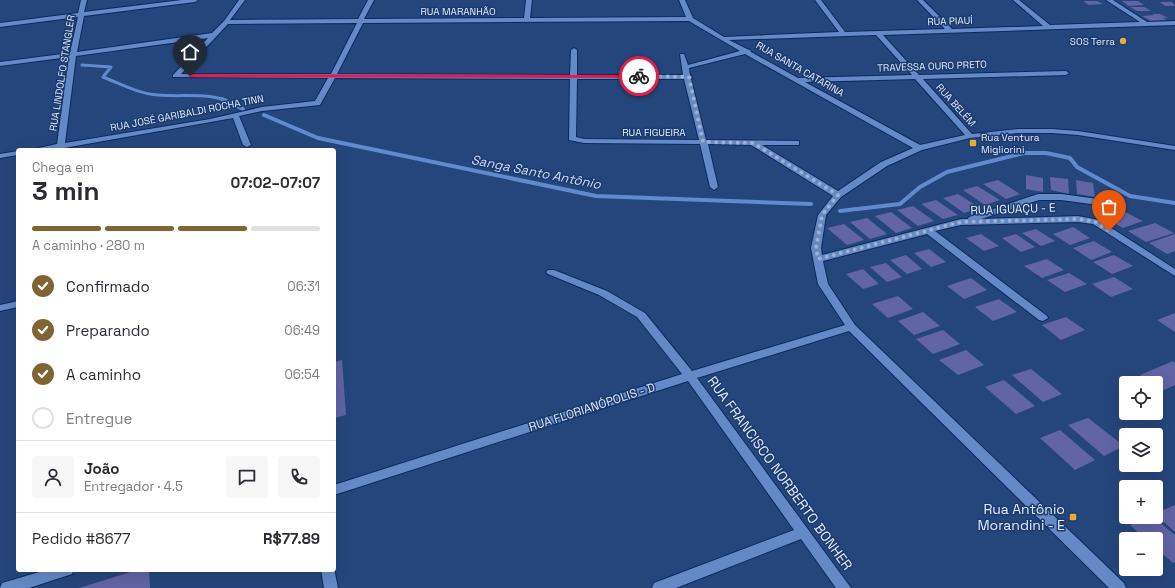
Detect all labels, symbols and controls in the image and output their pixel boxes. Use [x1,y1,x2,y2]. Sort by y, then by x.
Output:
street label: RUA MARANHÃO [420,5,496,18]
street label: RUA LINDOLFO STANGLER [46,14,78,132]
street label: RUA PIAUÍ [927,14,973,28]
pin [173,35,207,76]
place label: SOS Terra [1070,35,1115,48]
marker: SOS Terra [1118,36,1128,46]
street label: RUA SANTA CATARINA [754,38,847,100]
icon: home [179,41,201,63]
courier [619,56,659,96]
street label: TRAVESSA OURO PRETO [877,58,987,74]
icon: bike [628,65,650,87]
street label: RUA BELÉM [933,81,979,129]
street label: RUA JOSÉ GARIBALDI ROCHA TINN [109,92,265,134]
street label: RUA FIGUEIRA [622,126,686,139]
place label: Rua Ventura Migliorini [981,131,1040,156]
marker: Rua Ventura Migliorini [968,138,978,148]
water label: Sanga Santo Antônio [470,151,603,193]
text: Chega em [32,159,94,176]
text: 07:02–07:07 [230,173,320,192]
text: 3 min [32,174,100,208]
pin [1092,190,1126,231]
icon: bag [1098,196,1120,218]
street label: RUA IGUAÇU - E [970,200,1056,218]
text: A caminho · 280 m [32,237,145,254]
icon: check [32,275,54,297]
text: Confirmado [66,277,150,296]
text: 06:31 [287,278,320,295]
icon: check [32,319,54,341]
text: Preparando [66,321,150,340]
text: 06:49 [284,322,320,339]
icon: check [32,363,54,385]
text: A caminho [66,365,141,384]
text: 06:54 [285,366,320,383]
street label: RUA FRANCISCO NORBERTO BONHER [703,372,857,574]
map controls [1119,376,1163,576]
button: locate [1119,376,1163,420]
street label: RUA FLORIANÓPOLIS - D [527,379,657,435]
text: Entregue [66,409,132,428]
button: layers [1119,428,1163,472]
button: person [32,456,74,498]
button: chat [226,456,268,498]
button: phone [278,456,320,498]
text: João [84,459,119,478]
text: Entregador · 4.5 [84,478,183,495]
button: + [1119,480,1163,524]
place label: Rua Antônio Morandini - E [977,500,1065,534]
marker: Rua Antônio Morandini - E [1068,512,1078,522]
text: Pedido #8677 [32,529,130,548]
text: R$77.89 [263,529,320,548]
button: − [1119,532,1163,576]

